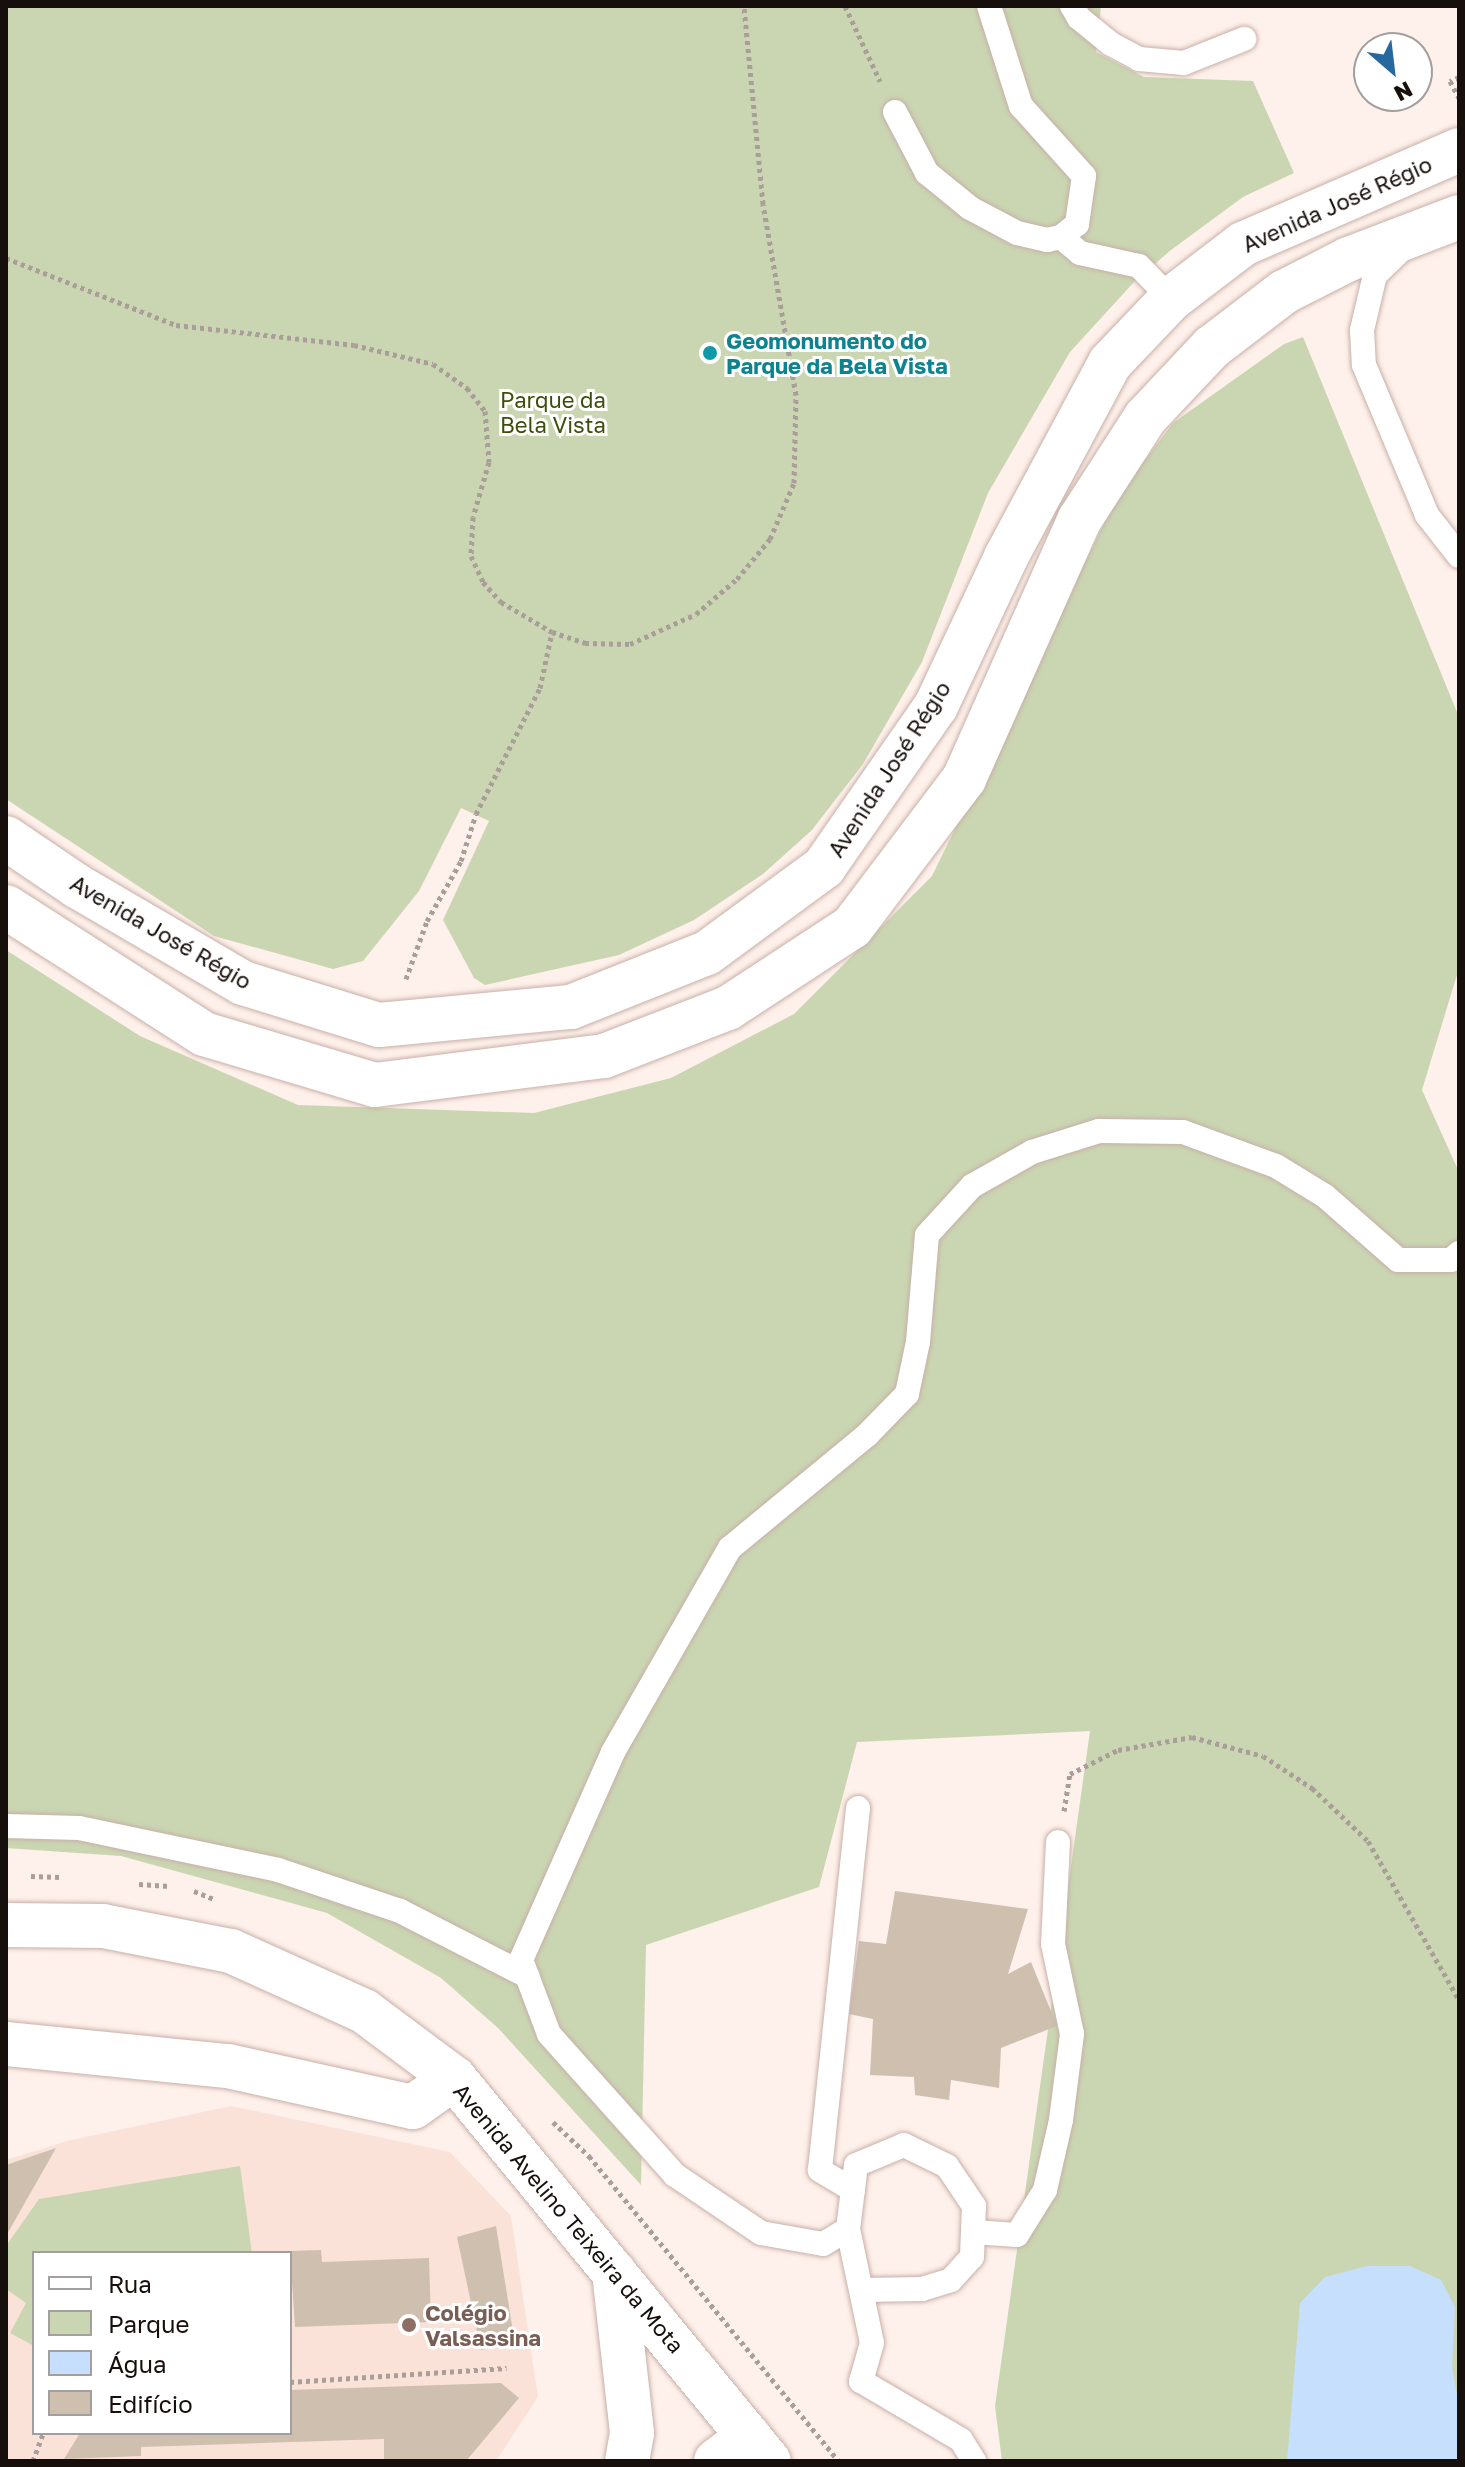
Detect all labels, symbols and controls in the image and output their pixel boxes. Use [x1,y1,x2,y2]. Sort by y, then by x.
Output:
north arrow [1353,32,1433,112]
text: N [1390,76,1417,108]
street label: Avenida José Régio [1238,150,1436,258]
place label: Geomonumento do Parque da Bela Vista [726,327,948,378]
marker: Geomonumento do Parque da Bela Vista [701,344,719,362]
park label: Parque da Bela Vista [500,386,606,438]
street label: Avenida José Régio [822,676,956,862]
street label: Avenida José Régio [66,869,256,995]
street label: Avenida Avelino Teixeira da Mota [448,2078,690,2358]
legend [32,2251,292,2435]
text: Rua [108,2269,152,2298]
place label: Colégio Valsassina [425,2299,541,2350]
text: Parque [108,2309,189,2338]
marker: Colégio Valsassina [400,2316,418,2334]
text: Água [108,2349,167,2378]
text: Edifício [108,2389,193,2418]

